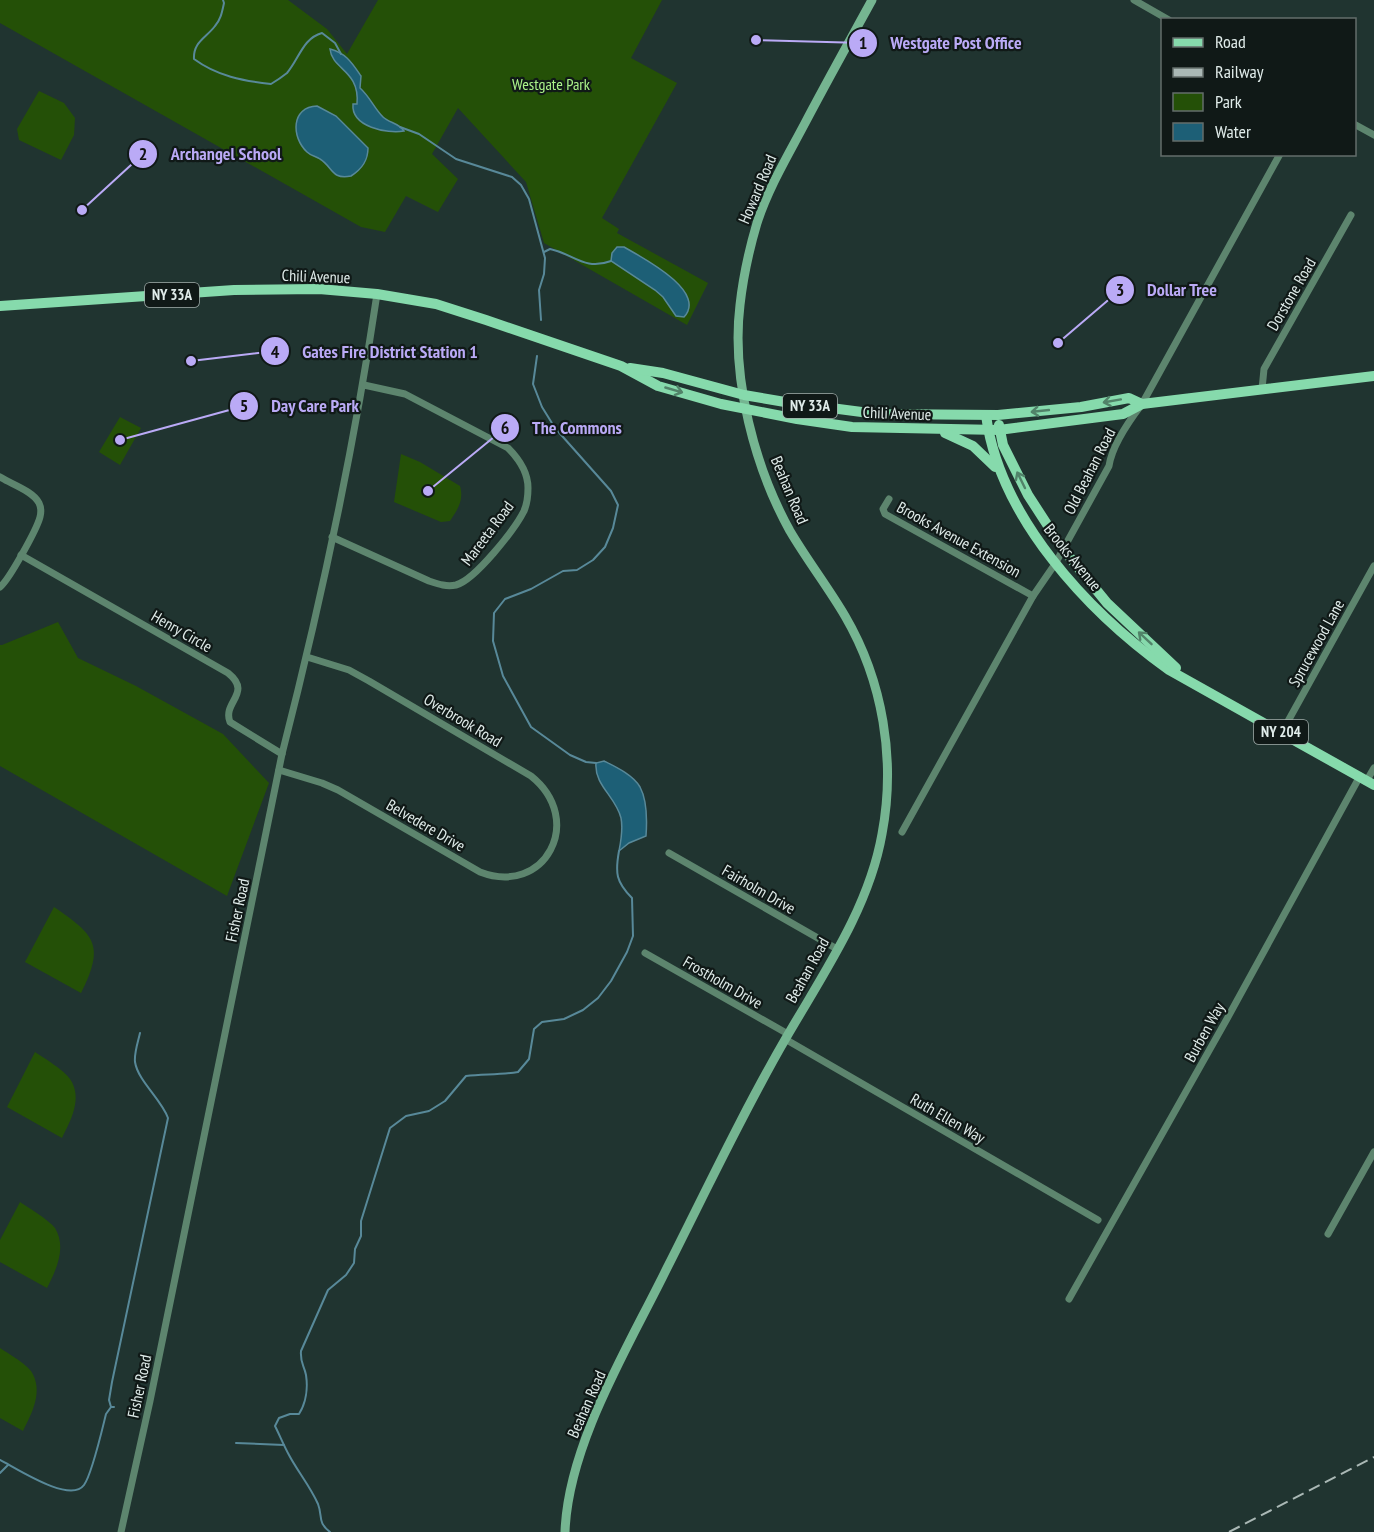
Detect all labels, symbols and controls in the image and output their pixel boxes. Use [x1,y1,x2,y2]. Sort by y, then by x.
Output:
legend [1161,18,1356,156]
callout: Westgate Post Office [848,25,1033,61]
text: Road [1215,30,1246,53]
text: 1 [859,31,867,54]
text: Westgate Post Office [889,31,1022,54]
text: Railway [1215,60,1264,83]
park label: Westgate Park [512,74,591,94]
text: Park [1215,90,1242,113]
text: Water [1215,120,1251,143]
callout: Archangel School [128,136,293,172]
text: 2 [139,142,147,165]
text: Archangel School [170,142,282,165]
street label: Howard Road [733,151,781,227]
street label: Dorstone Road [1262,254,1320,334]
street label: Chili Avenue [281,265,351,287]
callout: Dollar Tree [1105,272,1229,308]
text: 3 [1116,278,1124,301]
text: Dollar Tree [1147,278,1217,301]
road number: NY 33A [145,283,199,307]
callout: Gates Fire District Station 1 [260,333,490,369]
text: 4 [271,340,280,363]
text: Gates Fire District Station 1 [302,340,478,363]
one-way arrow [664,385,683,397]
callout: Day Care Park [229,388,372,424]
text: 5 [240,394,248,417]
text: Day Care Park [271,394,359,417]
road number: NY 33A [783,394,837,418]
one-way arrow [1103,396,1122,407]
street label: Chili Avenue [862,402,932,424]
one-way arrow [1030,406,1050,417]
callout: The Commons [490,410,634,446]
text: 6 [501,416,509,439]
text: The Commons [532,416,622,439]
street label: Old Beahan Road [1059,424,1119,518]
street label: Beahan Road [767,453,813,527]
one-way arrow [1014,472,1026,490]
street label: Mareeta Road [456,497,518,569]
street label: Brooks Avenue Extension [894,497,1024,581]
street label: Brooks Avenue [1040,519,1106,595]
street label: Sprucewood Lane [1284,596,1348,690]
street label: Henry Circle [148,606,216,656]
one-way arrow [1137,631,1152,646]
street label: Overbrook Road [420,689,506,751]
road number: NY 204 [1254,720,1308,744]
street label: Belvedere Drive [383,794,469,856]
street label: Fairholm Drive [719,860,799,918]
street label: Fisher Road [221,876,253,943]
street label: Beahan Road [781,934,833,1006]
street label: Frostholm Drive [680,951,766,1013]
street label: Burben Way [1179,999,1229,1065]
street label: Ruth Ellen Way [907,1089,989,1147]
street label: Fisher Road [123,1352,155,1419]
street label: Beahan Road [562,1367,610,1441]

